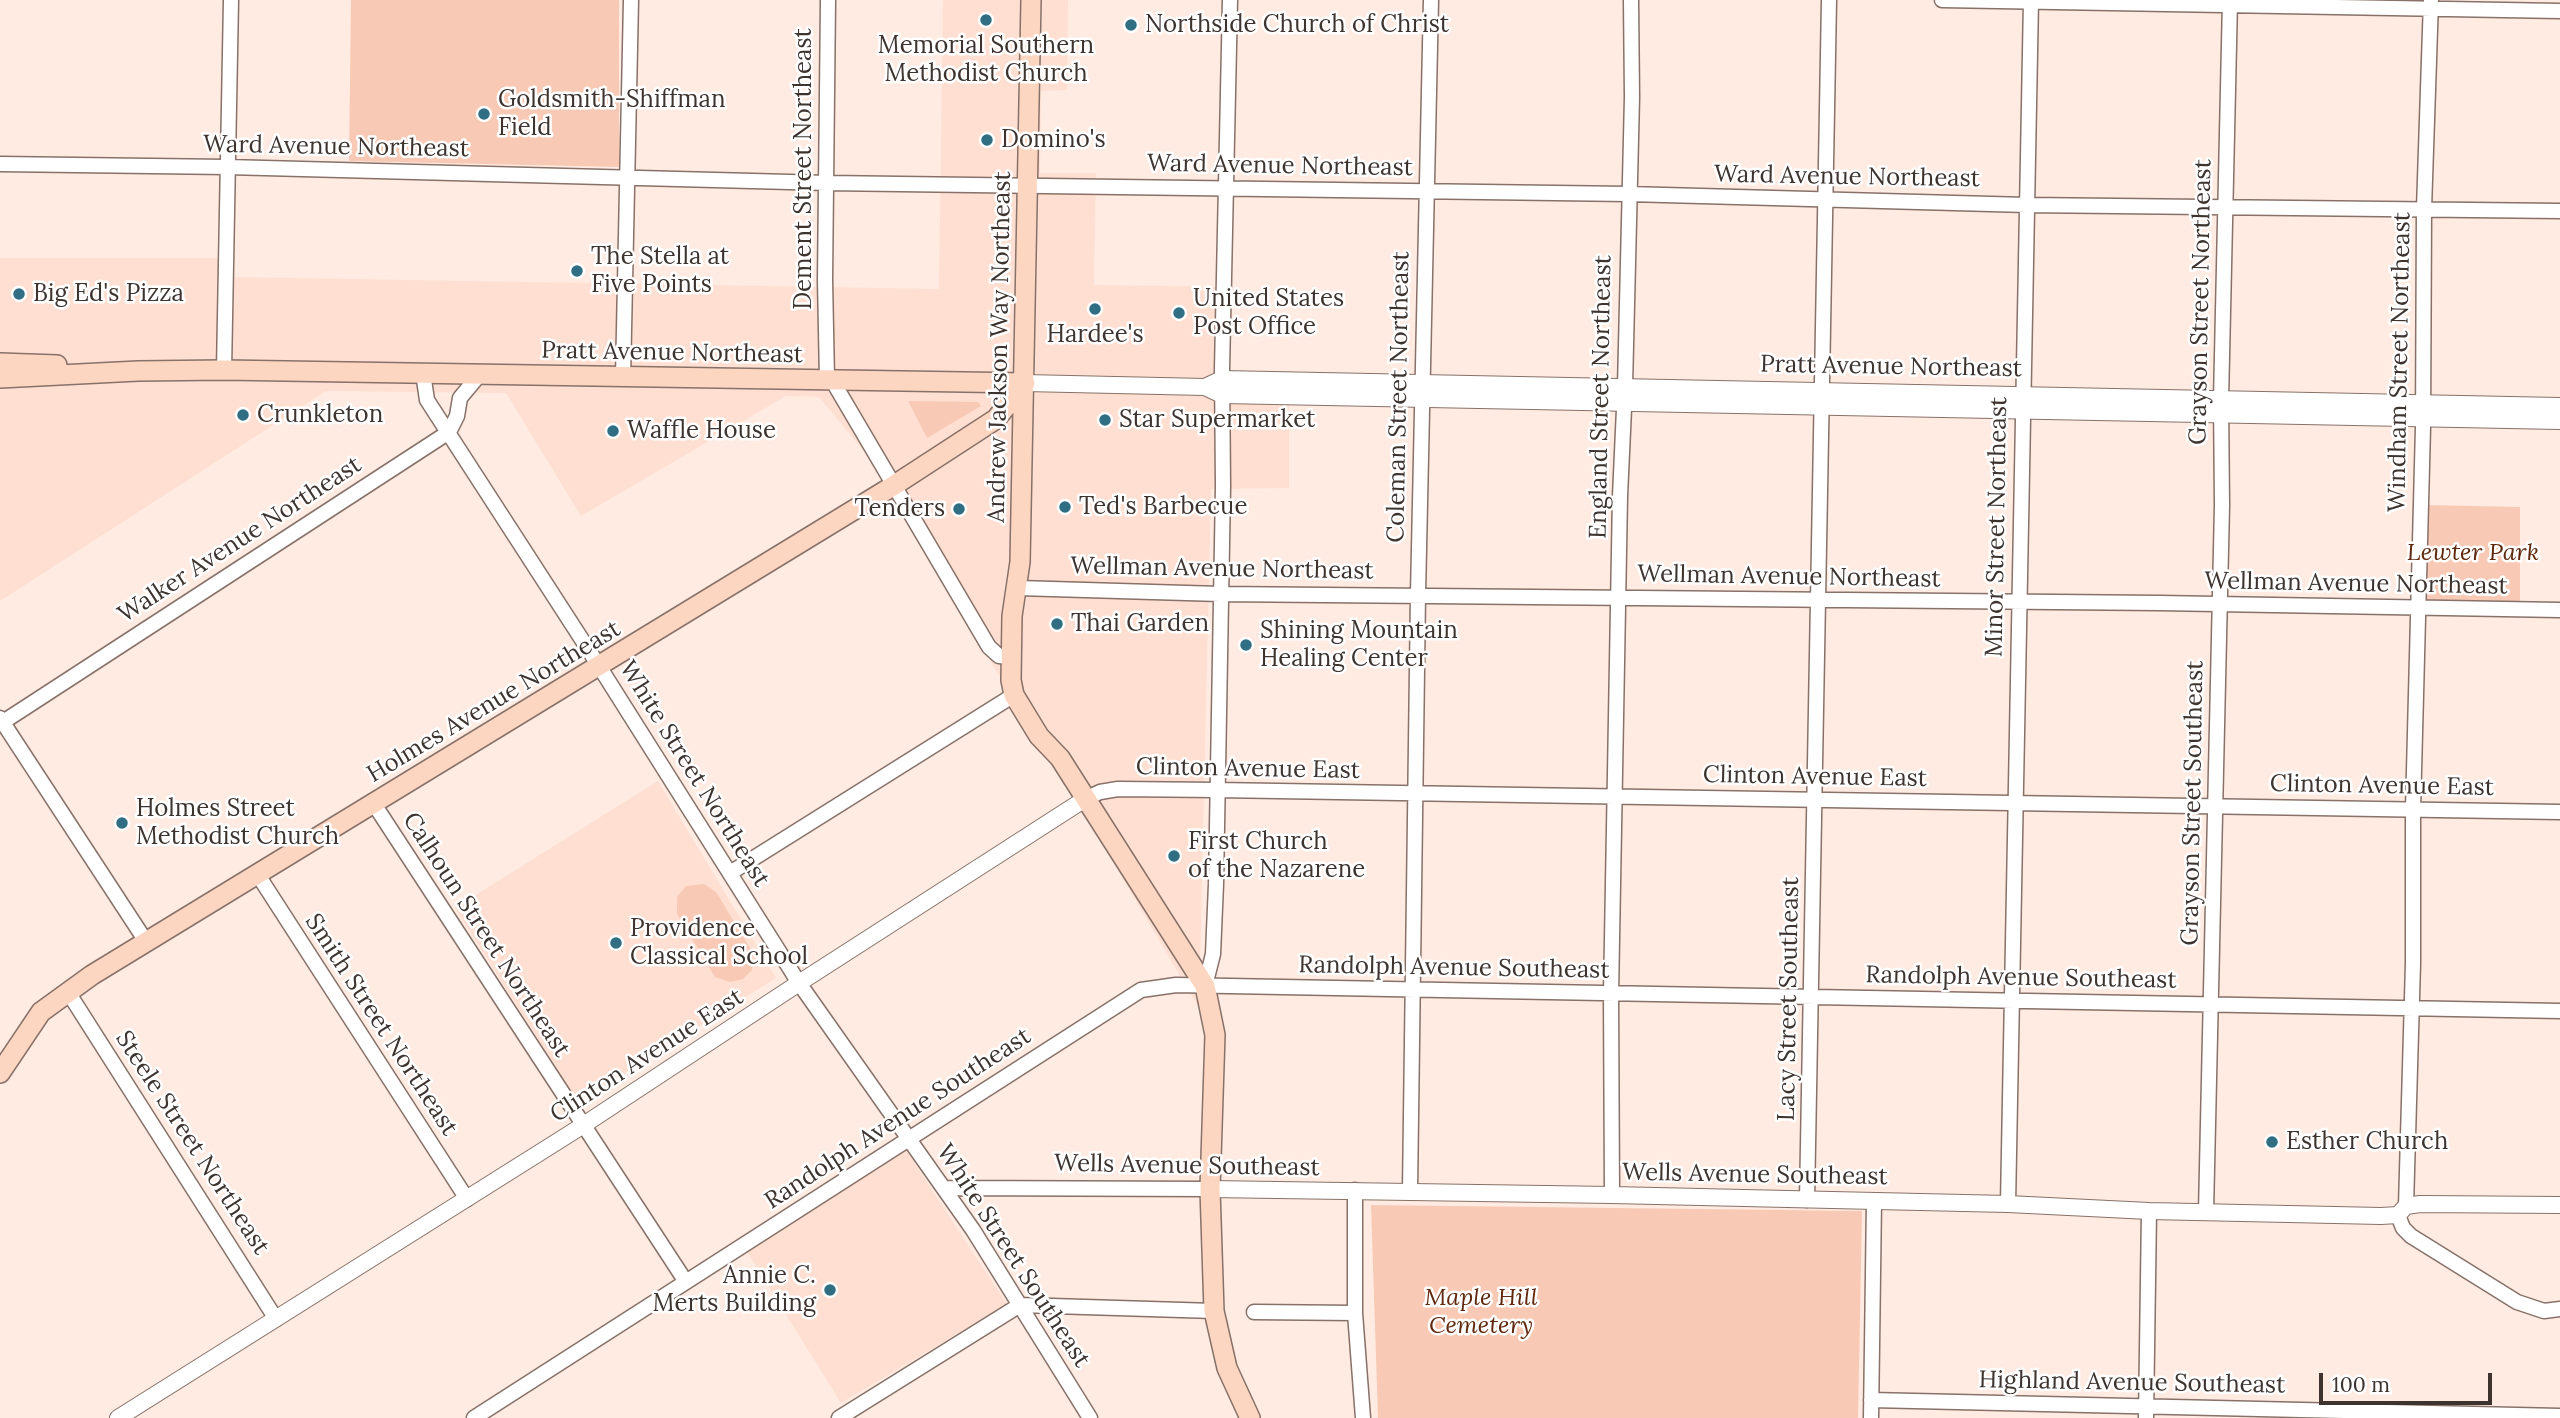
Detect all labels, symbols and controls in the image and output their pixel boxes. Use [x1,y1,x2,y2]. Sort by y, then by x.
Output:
place label: Northside Church of Christ [1145,11,1449,39]
marker: Memorial Southern Methodist Church [978,12,994,28]
marker: Northside Church of Christ [1123,17,1139,33]
street label: Dement Street Northeast [790,28,818,310]
place label: Memorial Southern Methodist Church [878,32,1094,88]
place label: Goldsmith-Shiffman Field [498,86,726,142]
marker: Goldsmith-Shiffman Field [476,106,492,122]
place label: Domino's [1001,126,1105,154]
street label: Ward Avenue Northeast [203,130,469,164]
marker: Domino's [979,132,995,148]
street label: Ward Avenue Northeast [1147,149,1413,183]
street label: Grayson Street Northeast [2184,159,2218,445]
street label: Ward Avenue Northeast [1714,160,1980,194]
street label: Andrew Jackson Way Northeast [983,171,1017,523]
street label: Windham Street Northeast [2383,212,2417,512]
place label: The Stella at Five Points [591,243,729,299]
street label: Coleman Street Northeast [1382,251,1416,543]
street label: England Street Northeast [1584,255,1618,539]
marker: The Stella at Five Points [569,263,585,279]
place label: Big Ed's Pizza [33,280,184,308]
place label: United States Post Office [1193,285,1344,341]
marker: Big Ed's Pizza [11,286,27,302]
marker: Hardee's [1087,301,1103,317]
marker: United States Post Office [1171,305,1187,321]
place label: Hardee's [1046,321,1144,349]
street label: Pratt Avenue Northeast [541,336,803,370]
street label: Pratt Avenue Northeast [1760,350,2022,384]
street label: Minor Street Northeast [1980,397,2014,657]
place label: Crunkleton [257,401,383,429]
place label: Star Supermarket [1119,406,1315,434]
marker: Crunkleton [235,407,251,423]
marker: Star Supermarket [1097,412,1113,428]
place label: Waffle House [627,417,776,445]
marker: Waffle House [605,423,621,439]
street label: Walker Avenue Northeast [113,451,367,629]
place label: Ted's Barbecue [1079,493,1247,521]
place label: Tenders [854,495,945,523]
marker: Ted's Barbecue [1057,499,1073,515]
marker: Tenders [951,501,967,517]
park label: Lewter Park [2407,539,2539,567]
street label: Wellman Avenue Northeast [1070,552,1374,586]
street label: Wellman Avenue Northeast [1637,560,1941,594]
street label: Wellman Avenue Northeast [2204,567,2508,601]
place label: Thai Garden [1071,610,1209,638]
street label: Holmes Avenue Northeast [362,615,626,789]
marker: Thai Garden [1049,616,1065,632]
place label: Shining Mountain Healing Center [1260,617,1458,673]
marker: Shining Mountain Healing Center [1238,637,1254,653]
street label: White Street Northeast [613,656,775,892]
street label: Grayson Street Southeast [2176,660,2210,946]
street label: Clinton Avenue East [1136,753,1360,785]
street label: Clinton Avenue East [1703,761,1927,793]
street label: Clinton Avenue East [2270,770,2494,802]
place label: Holmes Street Methodist Church [136,795,339,851]
street label: Calhoun Street Northeast [396,807,576,1063]
marker: Holmes Street Methodist Church [114,815,130,831]
place label: First Church of the Nazarene [1188,828,1365,884]
marker: First Church of the Nazarene [1166,848,1182,864]
street label: Lacy Street Southeast [1772,877,1806,1121]
street label: Smith Street Northeast [299,909,463,1141]
place label: Providence Classical School [630,915,808,971]
marker: Providence Classical School [608,935,624,951]
street label: Randolph Avenue Southeast [1298,951,1610,985]
street label: Randolph Avenue Southeast [1865,961,2177,995]
street label: Clinton Avenue East [545,983,749,1129]
street label: Randolph Avenue Southeast [760,1022,1036,1216]
street label: Steele Street Northeast [109,1026,275,1260]
place label: Esther Church [2286,1128,2448,1156]
marker: Esther Church [2264,1134,2280,1150]
street label: White Street Southeast [930,1139,1096,1373]
street label: Wells Avenue Southeast [1054,1149,1320,1183]
street label: Wells Avenue Southeast [1622,1158,1888,1192]
place label: Annie C. Merts Building [653,1262,816,1318]
marker: Annie C. Merts Building [822,1282,838,1298]
park label: Maple Hill Cemetery [1425,1284,1537,1340]
scale bar [2322,1358,2495,1402]
street label: Highland Avenue Southeast [1978,1366,2286,1400]
text: 100 m [2332,1371,2390,1398]

